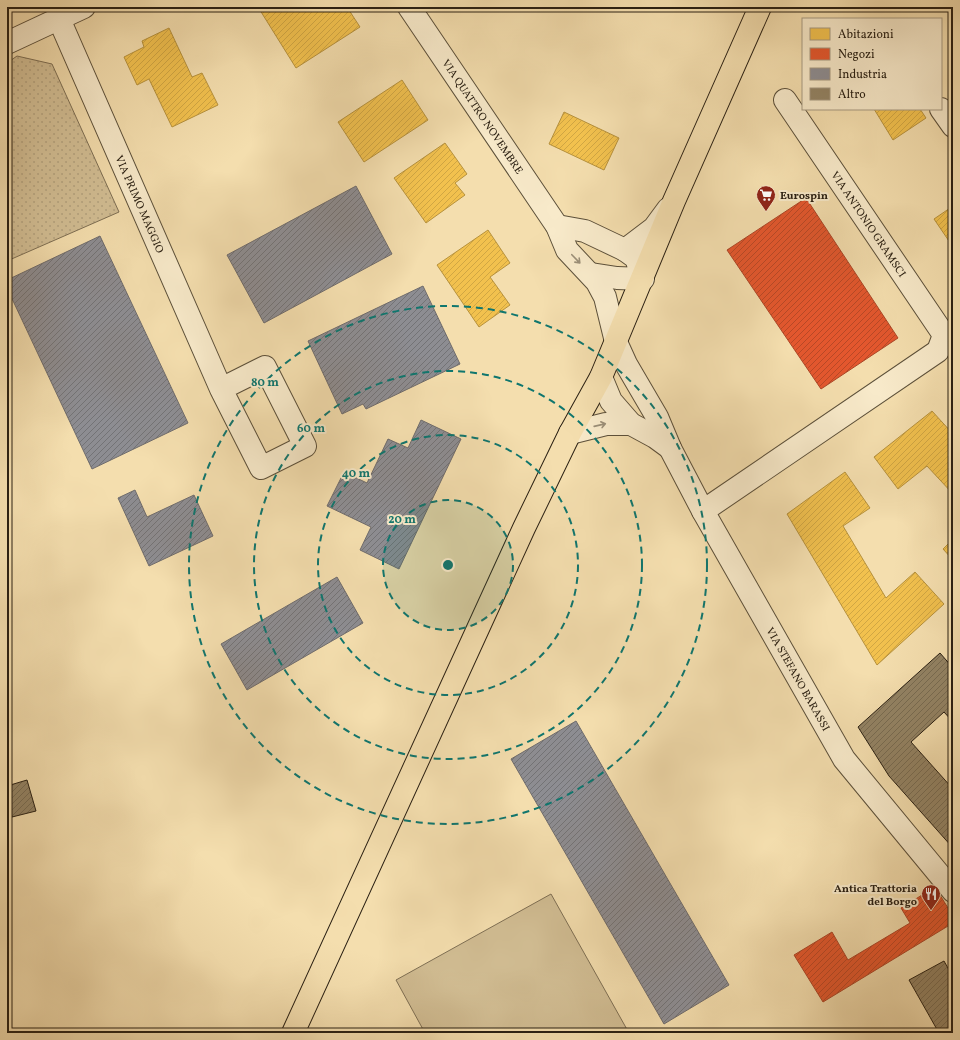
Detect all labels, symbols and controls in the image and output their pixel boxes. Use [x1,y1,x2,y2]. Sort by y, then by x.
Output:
legend [802,18,942,110]
text: Abitazioni [838,27,894,43]
text: Negozi [838,47,875,63]
street label: VIA QUATTRO NOVEMBRE [438,57,526,178]
text: Industria [838,67,887,83]
text: Altro [838,87,866,103]
street label: VIA PRIMO MAGGIO [111,153,167,256]
street label: VIA ANTONIO GRAMSCI [827,169,909,281]
supermarket icon: Eurospin [755,184,777,212]
place label: Eurospin [780,189,828,204]
one-way arrow [571,254,581,264]
text: 80 m [251,375,279,391]
text: 60 m [297,421,325,437]
one-way arrow [594,421,607,429]
text: 40 m [342,466,371,482]
text: 20 m [388,512,416,528]
centre of rings [441,558,455,572]
street label: VIA STEFANO BARASSI [762,625,833,734]
place label: Antica Trattoria del Borgo [834,882,917,910]
restaurant icon: Antica Trattoria del Borgo [920,883,942,911]

